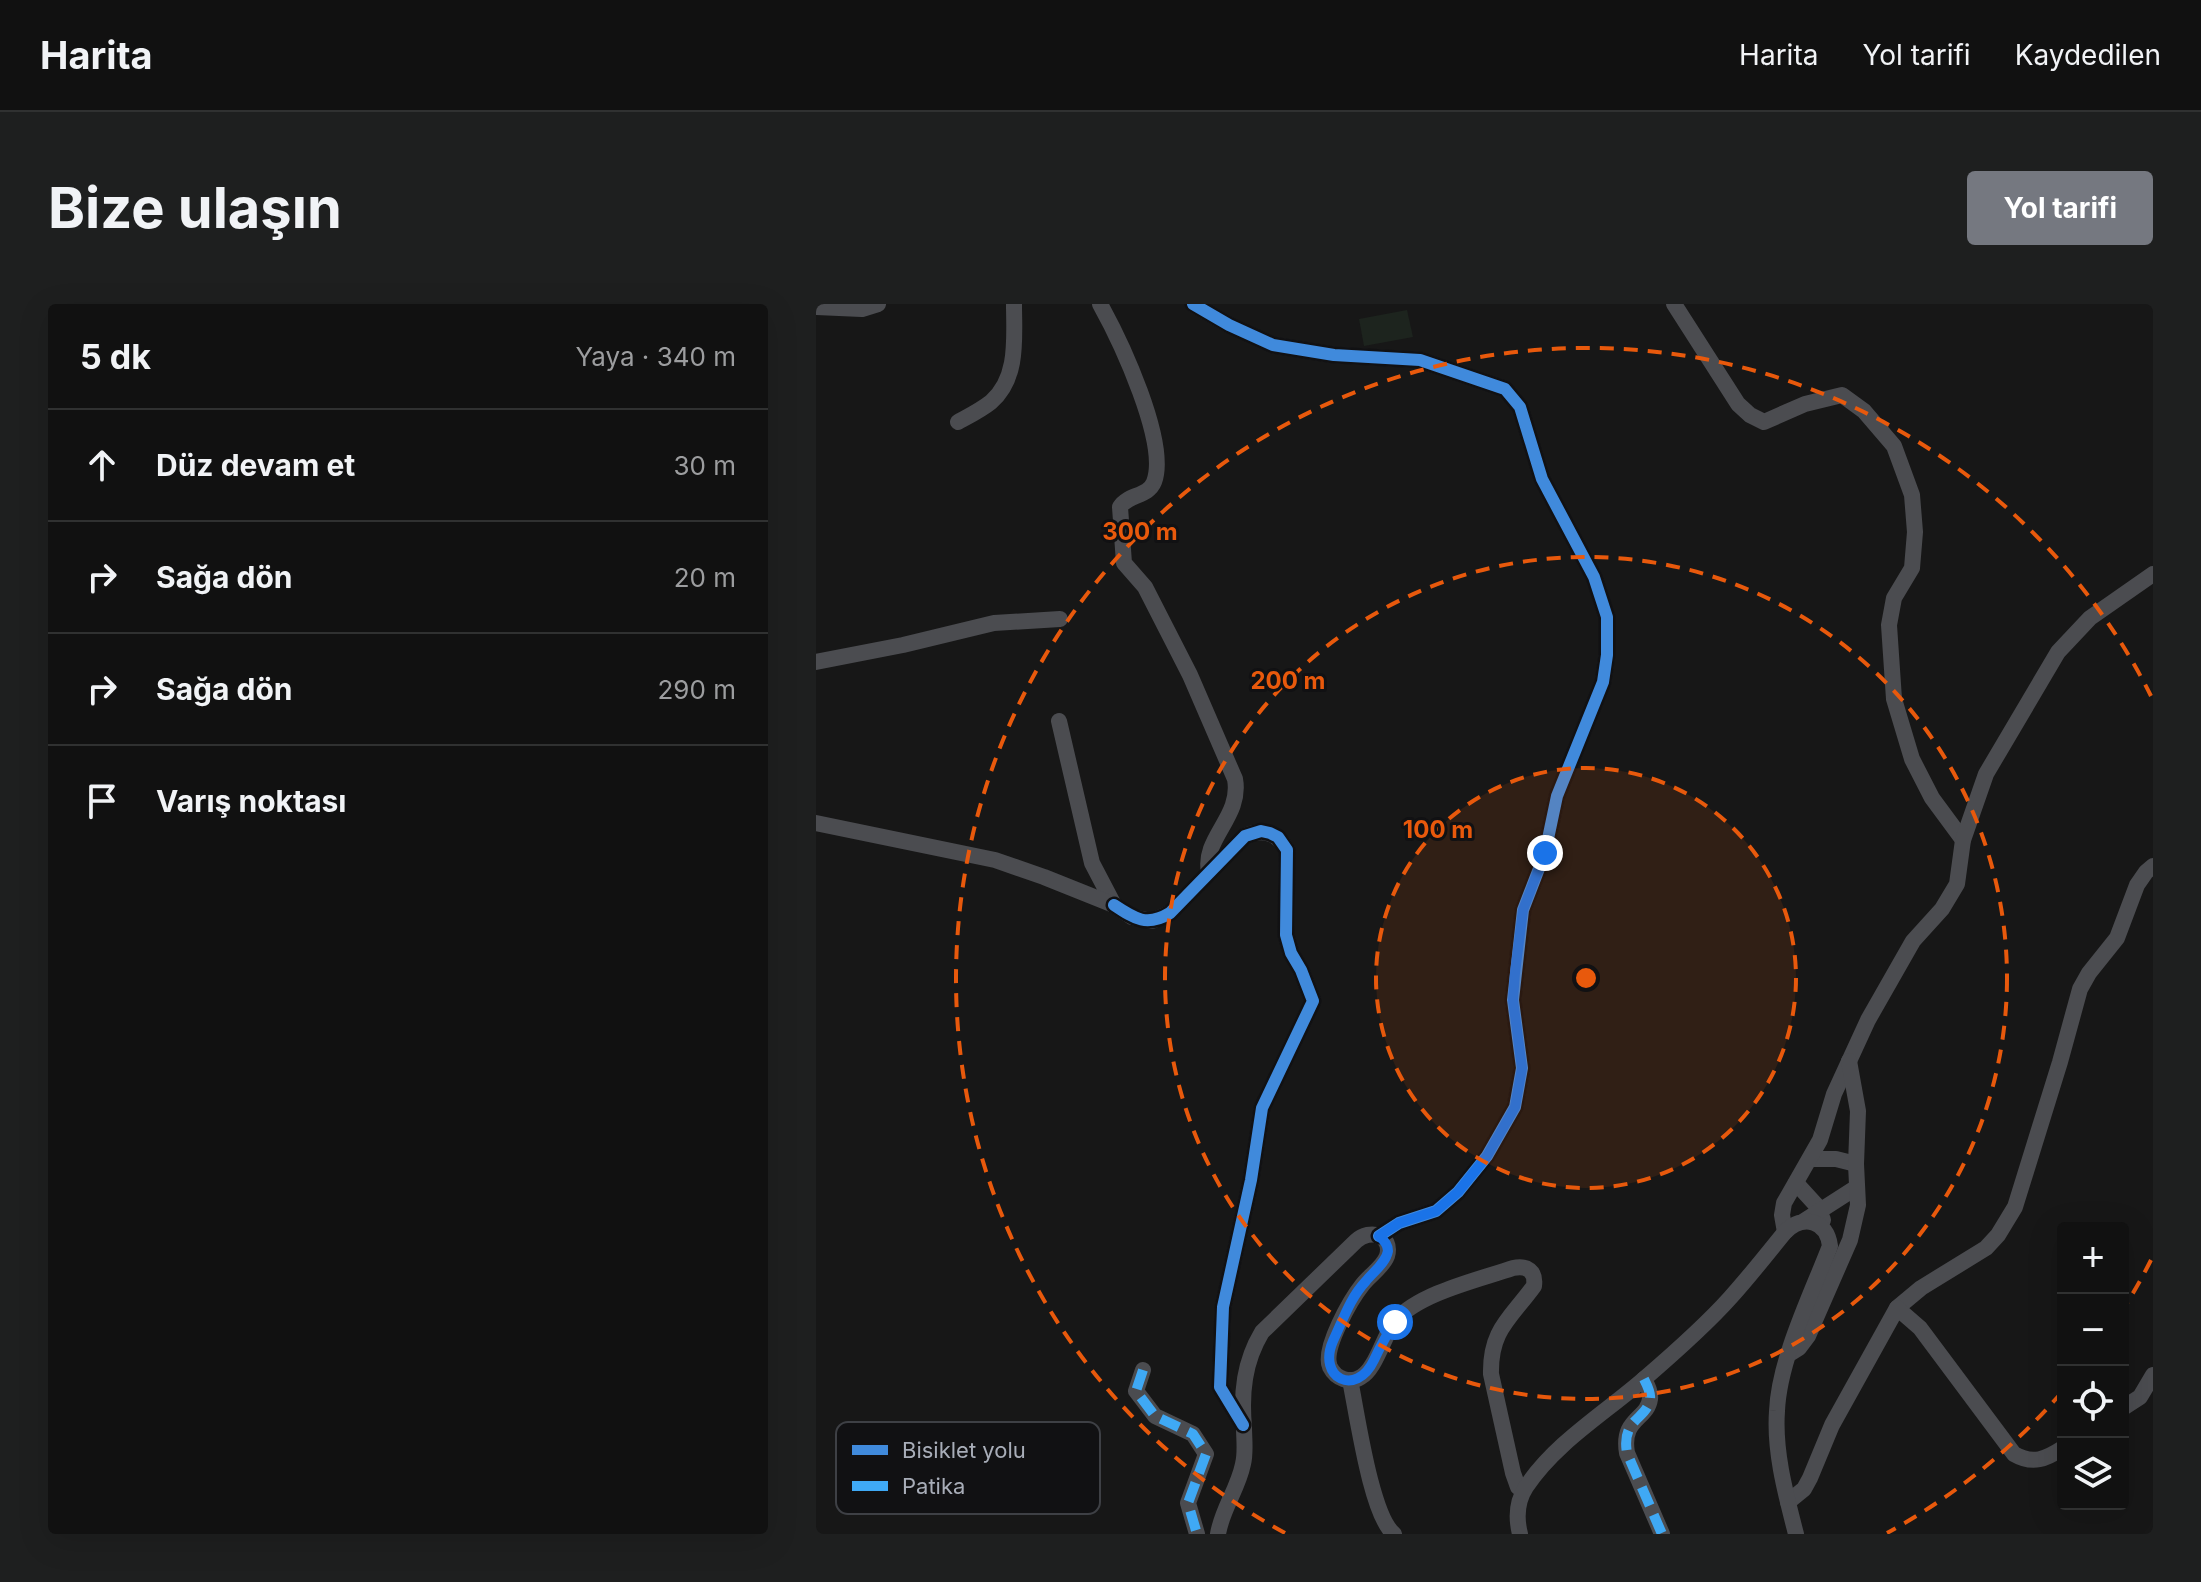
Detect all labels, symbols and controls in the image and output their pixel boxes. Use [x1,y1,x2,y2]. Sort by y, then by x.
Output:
text: Harita [40,32,153,78]
text: Harita [1739,38,1818,72]
text: Yol tarifi [1862,38,1971,72]
text: Kaydedilen [2015,38,2161,72]
button: Yol tarifi [1967,171,2153,245]
text: Bize ulaşın [48,174,342,242]
text: 5 dk [80,336,151,377]
text: Yaya · 340 m [575,341,736,372]
icon: ahead [80,443,124,487]
text: Düz devam et [156,447,355,483]
text: 30 m [673,450,736,481]
text: 300 m [1102,517,1178,546]
icon: right [80,555,124,599]
text: Sağa dön [156,559,293,595]
text: 20 m [674,562,736,593]
text: 200 m [1250,666,1326,695]
icon: right [80,667,124,711]
text: Sağa dön [156,671,293,707]
text: 290 m [658,674,736,705]
icon: arrive [80,779,124,823]
text: Varış noktası [156,783,346,819]
text: 100 m [1403,815,1473,844]
route end [1527,835,1563,871]
centre of rings [1572,964,1600,992]
map controls [2057,1222,2129,1510]
button: + [2057,1222,2129,1294]
button: − [2057,1294,2129,1366]
route start [1377,1304,1413,1340]
button: locate [2057,1366,2129,1438]
legend [836,1422,1100,1514]
text: Bisiklet yolu [902,1437,1026,1463]
button: layers [2057,1438,2129,1510]
text: Patika [902,1473,965,1499]

